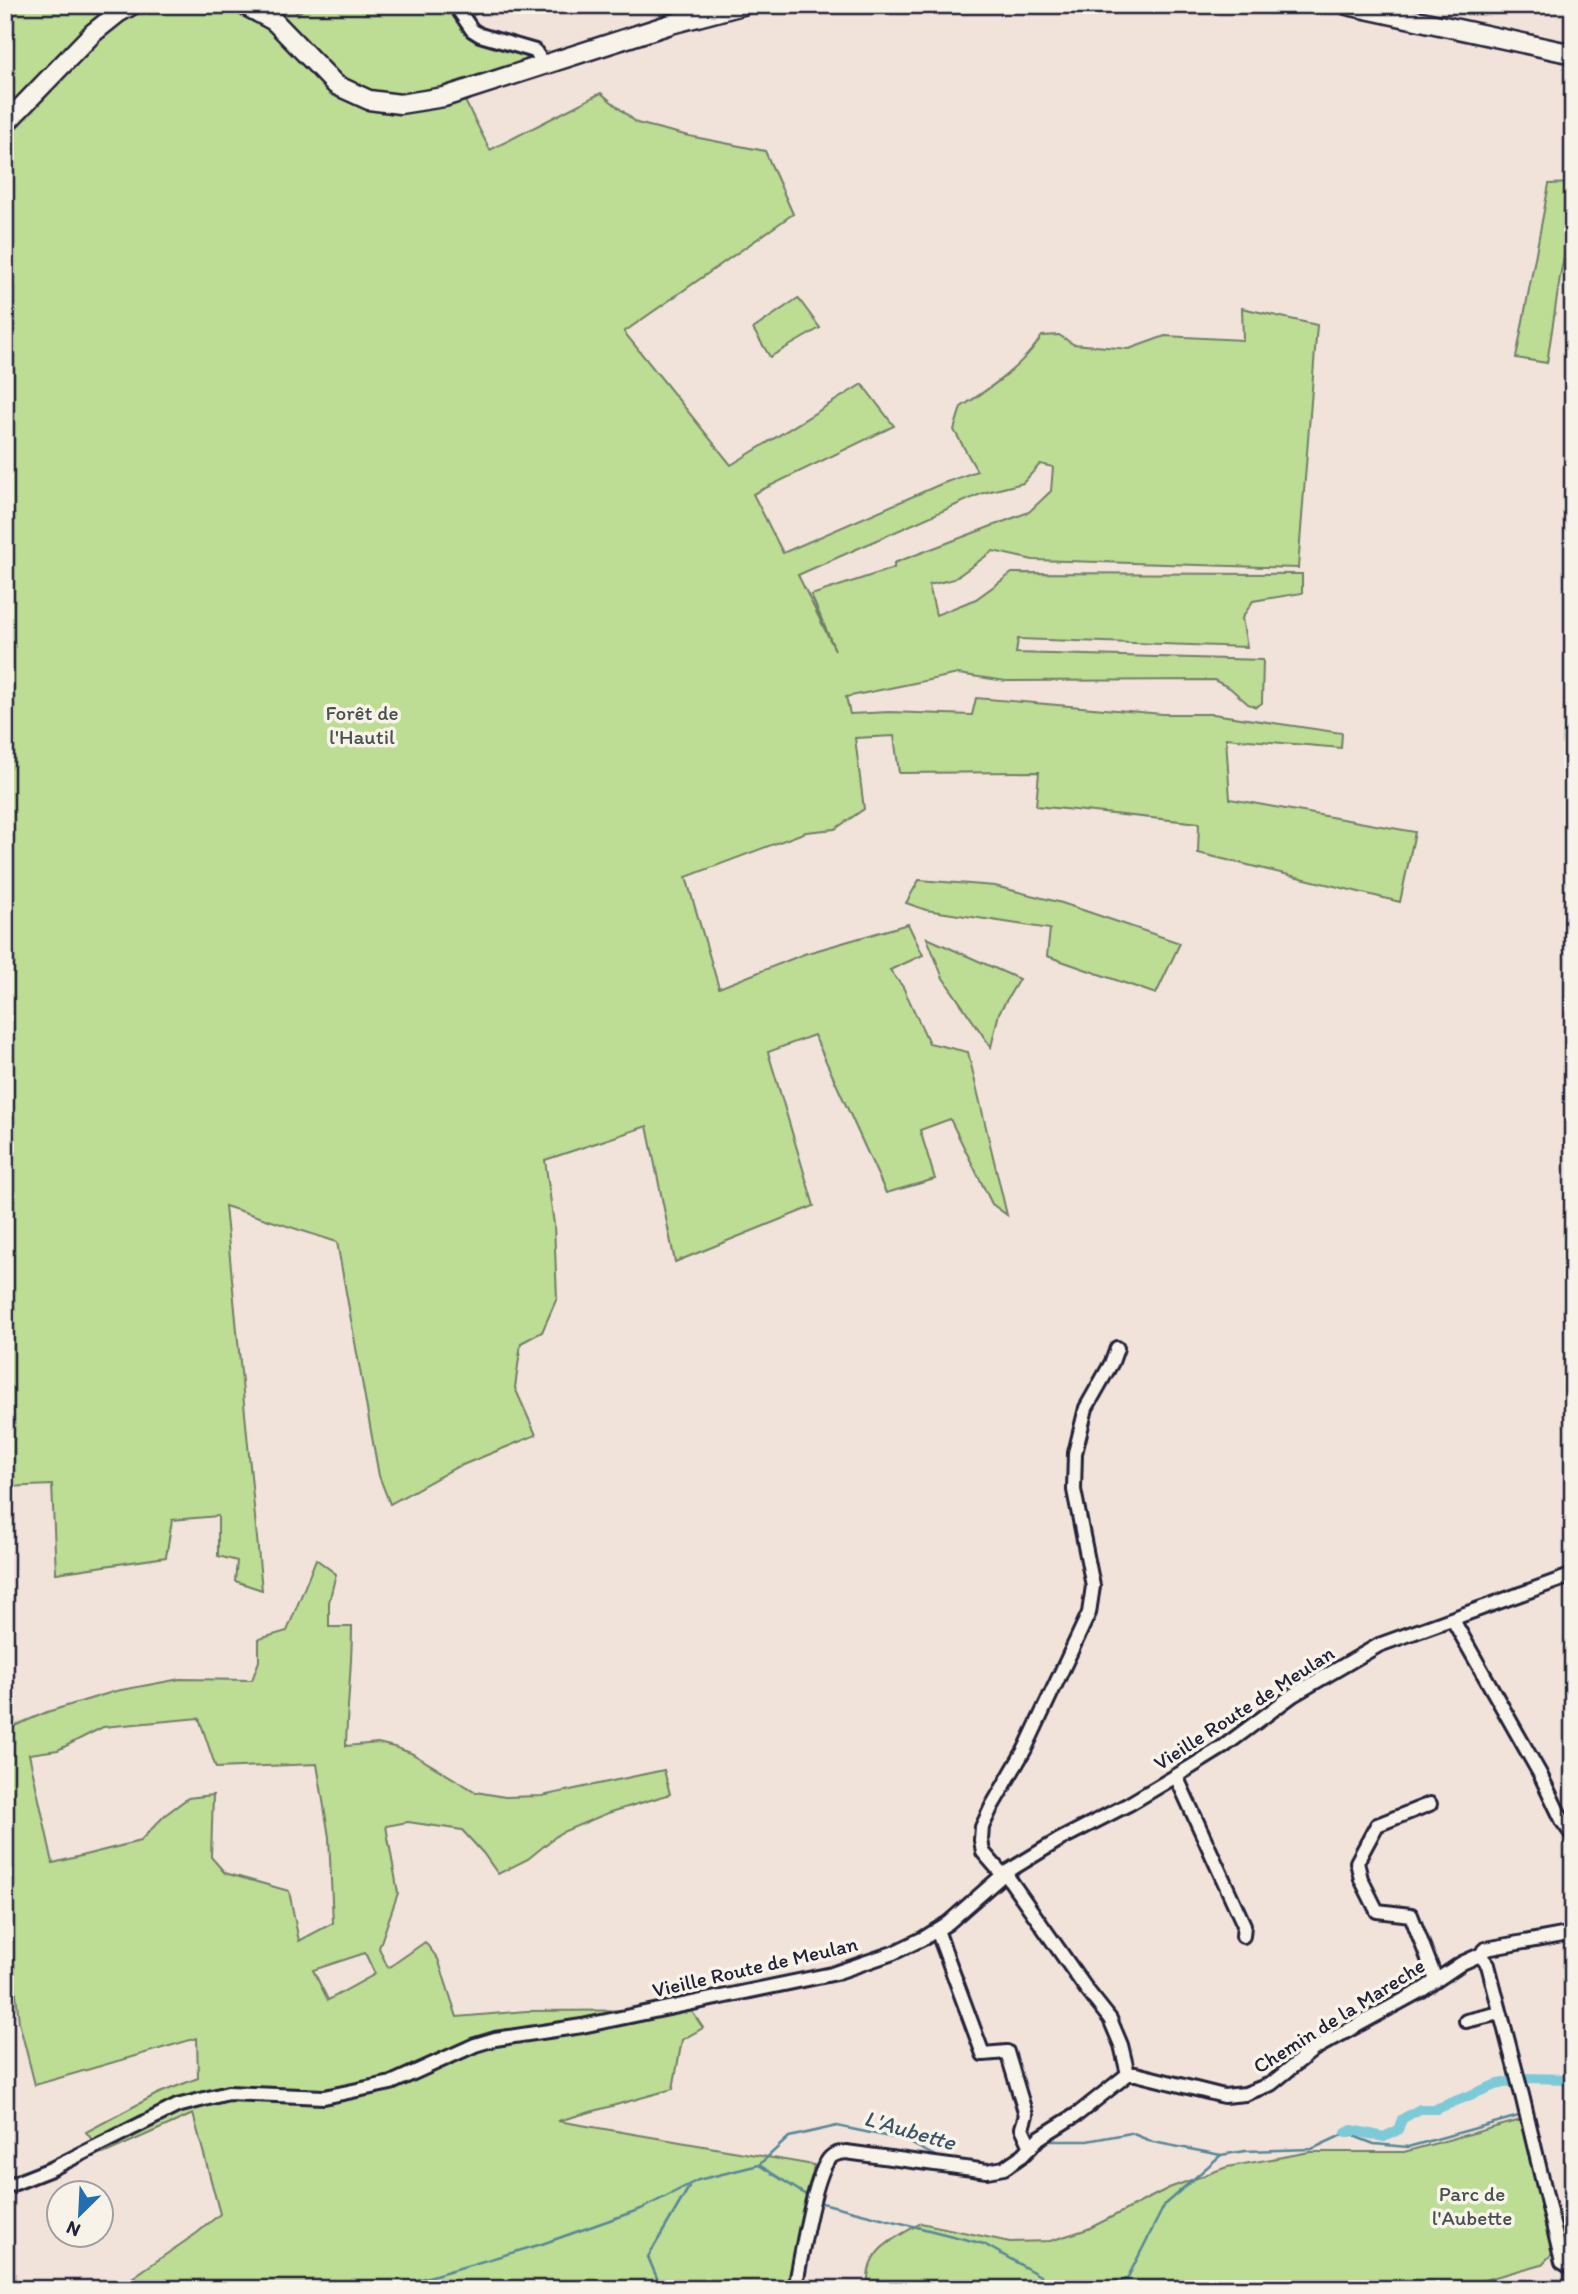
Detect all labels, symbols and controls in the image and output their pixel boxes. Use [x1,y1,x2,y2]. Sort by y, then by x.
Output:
park label: Forêt de l'Hautil [325,700,399,749]
street label: Vieille Route de Meulan [1149,1640,1339,1775]
street label: Vieille Route de Meulan [650,1931,860,2002]
street label: Chemin de la Mareche [1248,1953,1429,2079]
water label: L'Aubette [861,2104,960,2157]
north arrow [46,2178,116,2248]
park label: Parc de l'Aubette [1432,2181,1512,2230]
text: N [63,2216,84,2242]

